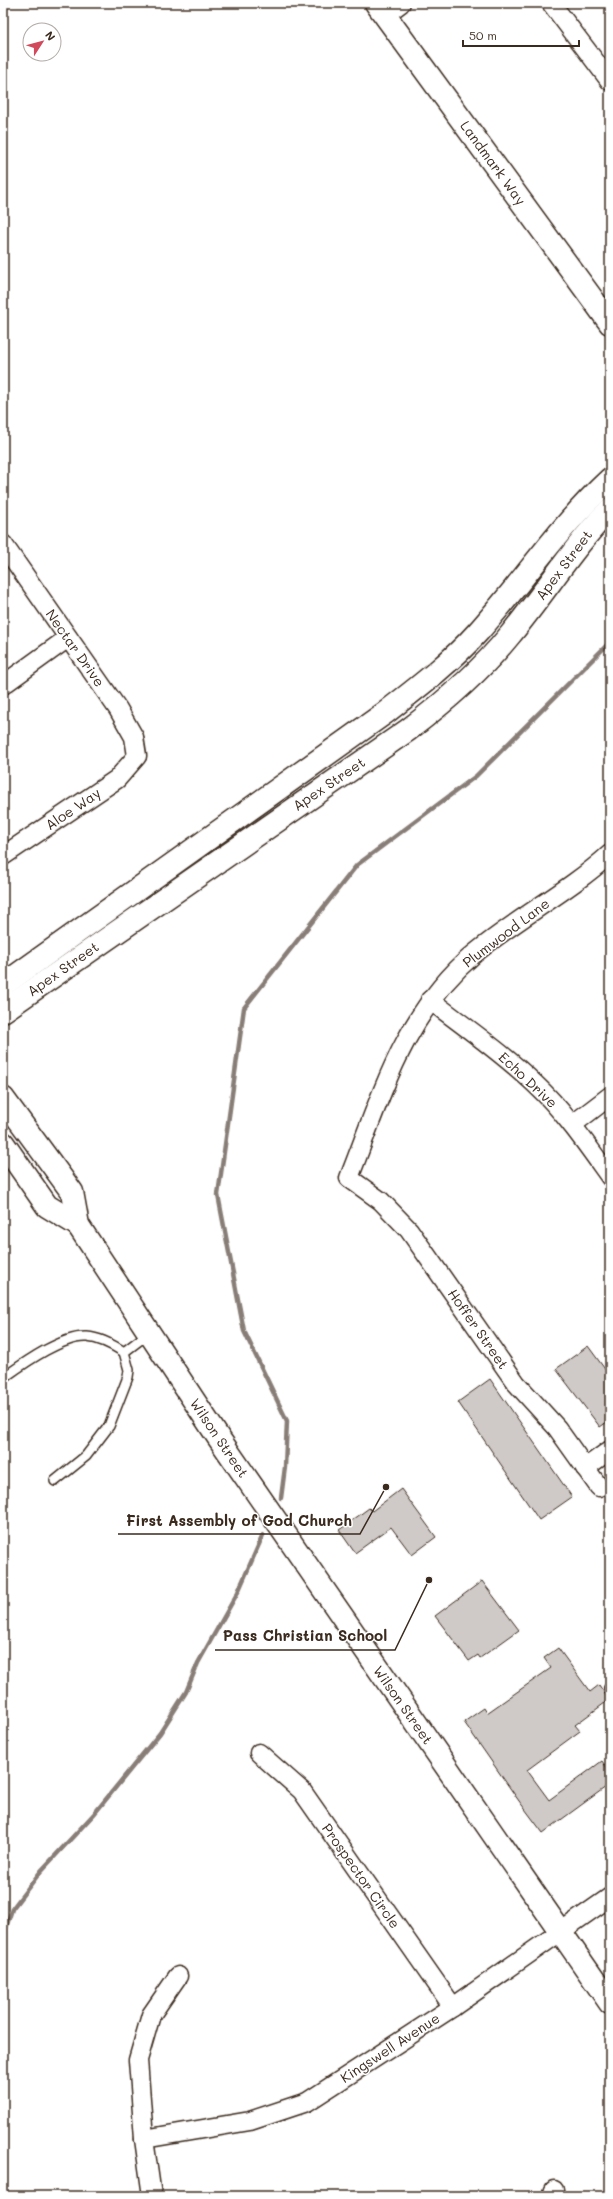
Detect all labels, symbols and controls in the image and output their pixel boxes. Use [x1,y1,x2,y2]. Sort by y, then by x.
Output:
north arrow [22,22,62,62]
scale bar [463,22,579,48]
text: 50 m [469,27,497,43]
text: N [42,28,59,44]
street label: Landmark Way [456,117,530,209]
street label: Apex Street [531,526,596,604]
street label: Nectar Drive [42,605,109,690]
street label: Apex Street [289,752,369,815]
street label: Aloe Way [41,783,104,834]
street label: Plumwood Lane [458,894,553,972]
street label: Apex Street [23,937,102,1000]
street label: Echo Drive [495,1047,562,1112]
street label: Hoffer Street [444,1285,513,1373]
street label: Wilson Street [186,1394,253,1481]
callout: First Assembly of God Church [118,1507,360,1534]
text: First Assembly of God Church [126,1510,352,1530]
callout: Pass Christian School [215,1623,395,1650]
text: Pass Christian School [223,1625,387,1645]
street label: Wilson Street [369,1662,438,1748]
street label: Prospector Circle [318,1820,405,1932]
street label: Kingswell Avenue [336,2008,443,2087]

